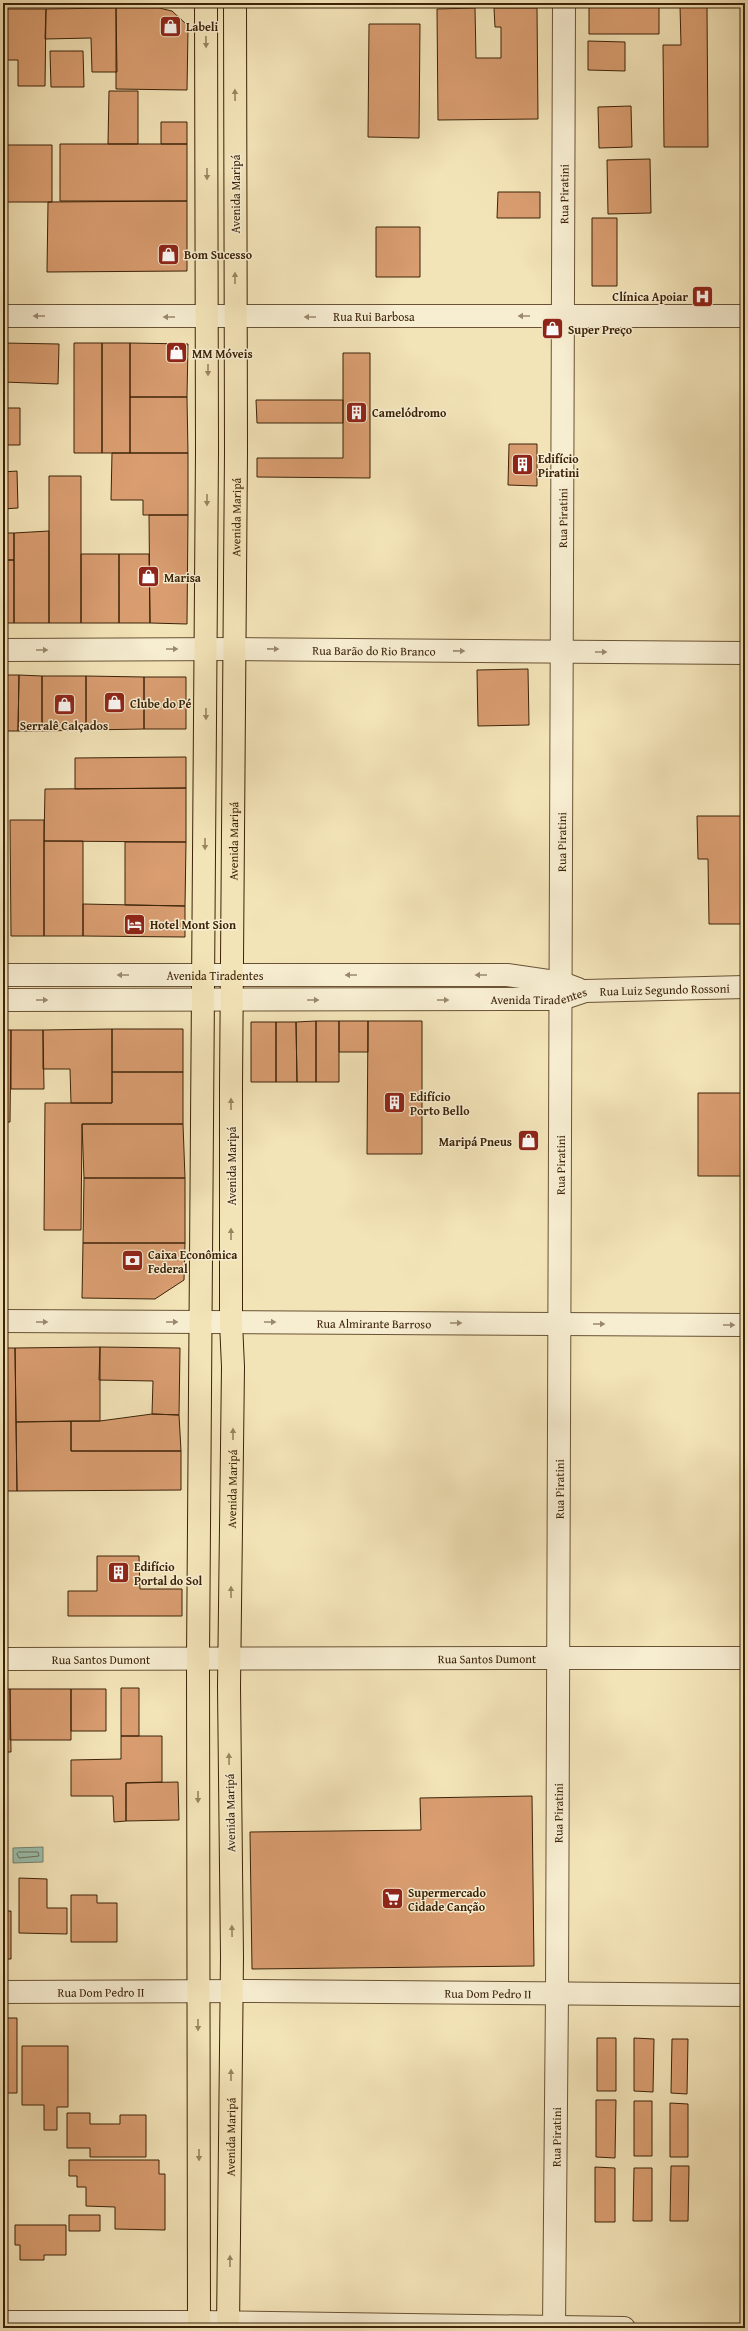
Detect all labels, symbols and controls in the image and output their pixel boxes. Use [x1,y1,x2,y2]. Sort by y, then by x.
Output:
shop icon: Labeli [157,13,183,39]
place label: Labeli [186,18,219,35]
one-way arrow [203,36,209,49]
one-way arrow [232,88,238,101]
street label: Avenida Maripá [227,154,244,233]
street label: Rua Piratini [555,163,572,224]
one-way arrow [204,168,210,181]
shop icon: Bom Sucesso [155,241,181,267]
place label: Bom Sucesso [184,246,253,263]
one-way arrow [232,271,238,284]
hospital icon: Clínica Apoiar [690,283,716,309]
place label: Clínica Apoiar [612,288,688,305]
street label: Rua Rui Barbosa [333,308,415,325]
one-way arrow [32,313,45,319]
one-way arrow [518,313,530,320]
one-way arrow [162,314,175,320]
one-way arrow [303,314,316,320]
shop icon: Super Preço [539,316,565,342]
place label: Super Preço [568,321,633,338]
shop icon: MM Móveis [163,340,189,366]
place label: MM Móveis [192,345,253,362]
one-way arrow [205,364,211,377]
building icon: Camelódromo [344,399,370,425]
place label: Camelódromo [372,404,447,421]
place label: Edifício Piratini [538,450,580,481]
building icon: Edifício Piratini [510,452,536,478]
street label: Avenida Maripá [227,477,244,557]
street label: Rua Piratini [554,487,571,548]
one-way arrow [204,494,210,507]
shop icon: Marisa [136,564,162,590]
place label: Marisa [164,569,202,586]
street label: Rua Barão do Rio Branco [312,641,436,659]
one-way arrow [166,646,179,652]
one-way arrow [267,646,280,652]
one-way arrow [36,647,49,653]
one-way arrow [453,648,466,654]
one-way arrow [595,649,608,655]
shop icon: Clube do Pé [102,690,128,716]
shop icon: Serralê Calçados [51,691,77,717]
place label: Clube do Pé [130,695,191,712]
one-way arrow [203,708,209,721]
place label: Serralê Calçados [20,717,108,734]
street label: Avenida Maripá [224,801,242,881]
street label: Rua Piratini [552,811,570,872]
one-way arrow [202,838,208,851]
hotel icon: Hotel Mont Sion [121,911,147,937]
place label: Hotel Mont Sion [150,916,236,933]
street label: Avenida Tiradentes [167,967,264,984]
one-way arrow [116,972,129,978]
one-way arrow [344,972,357,978]
one-way arrow [474,972,487,978]
street label: Rua Luiz Segundo Rossoni [599,979,731,999]
street label: Avenida Tiradentes [490,982,589,1008]
one-way arrow [36,997,49,1003]
one-way arrow [307,997,320,1003]
one-way arrow [437,997,450,1003]
place label: Edifício Porto Bello [410,1088,470,1119]
building icon: Edifício Porto Bello [381,1090,407,1116]
one-way arrow [228,1097,234,1110]
street label: Avenida Maripá [223,1126,240,1205]
shop icon: Maripá Pneus [515,1128,541,1154]
place label: Maripá Pneus [439,1133,512,1150]
street label: Rua Piratini [551,1134,569,1195]
one-way arrow [228,1227,234,1240]
place label: Caixa Econômica Federal [148,1246,238,1277]
bank icon: Caixa Econômica Federal [120,1248,146,1274]
street label: Rua Almirante Barroso [317,1314,431,1332]
one-way arrow [36,1319,49,1325]
one-way arrow [166,1319,179,1325]
one-way arrow [264,1319,277,1325]
one-way arrow [450,1320,463,1326]
one-way arrow [593,1321,606,1327]
one-way arrow [723,1322,736,1328]
one-way arrow [230,1427,236,1440]
street label: Avenida Maripá [222,1449,240,1529]
street label: Rua Piratini [550,1458,567,1519]
place label: Edifício Portal do Sol [134,1558,203,1589]
building icon: Edifício Portal do Sol [105,1560,131,1586]
one-way arrow [228,1585,234,1598]
street label: Rua Santos Dumont [52,1650,151,1667]
street label: Rua Santos Dumont [438,1650,537,1667]
one-way arrow [226,1752,232,1765]
street label: Avenida Maripá [221,1773,239,1853]
street label: Rua Piratini [549,1782,566,1843]
one-way arrow [195,1791,201,1804]
place label: Supermercado Cidade Canção [408,1884,487,1915]
supermarket icon: Supermercado Cidade Canção [379,1886,405,1912]
one-way arrow [228,1925,235,1937]
street label: Rua Dom Pedro II [57,1983,145,2000]
street label: Rua Dom Pedro II [444,1984,532,2002]
one-way arrow [195,2019,201,2032]
one-way arrow [228,2068,234,2081]
street label: Avenida Maripá [221,2097,239,2177]
street label: Rua Piratini [547,2106,564,2167]
one-way arrow [196,2149,202,2162]
one-way arrow [227,2254,233,2267]

